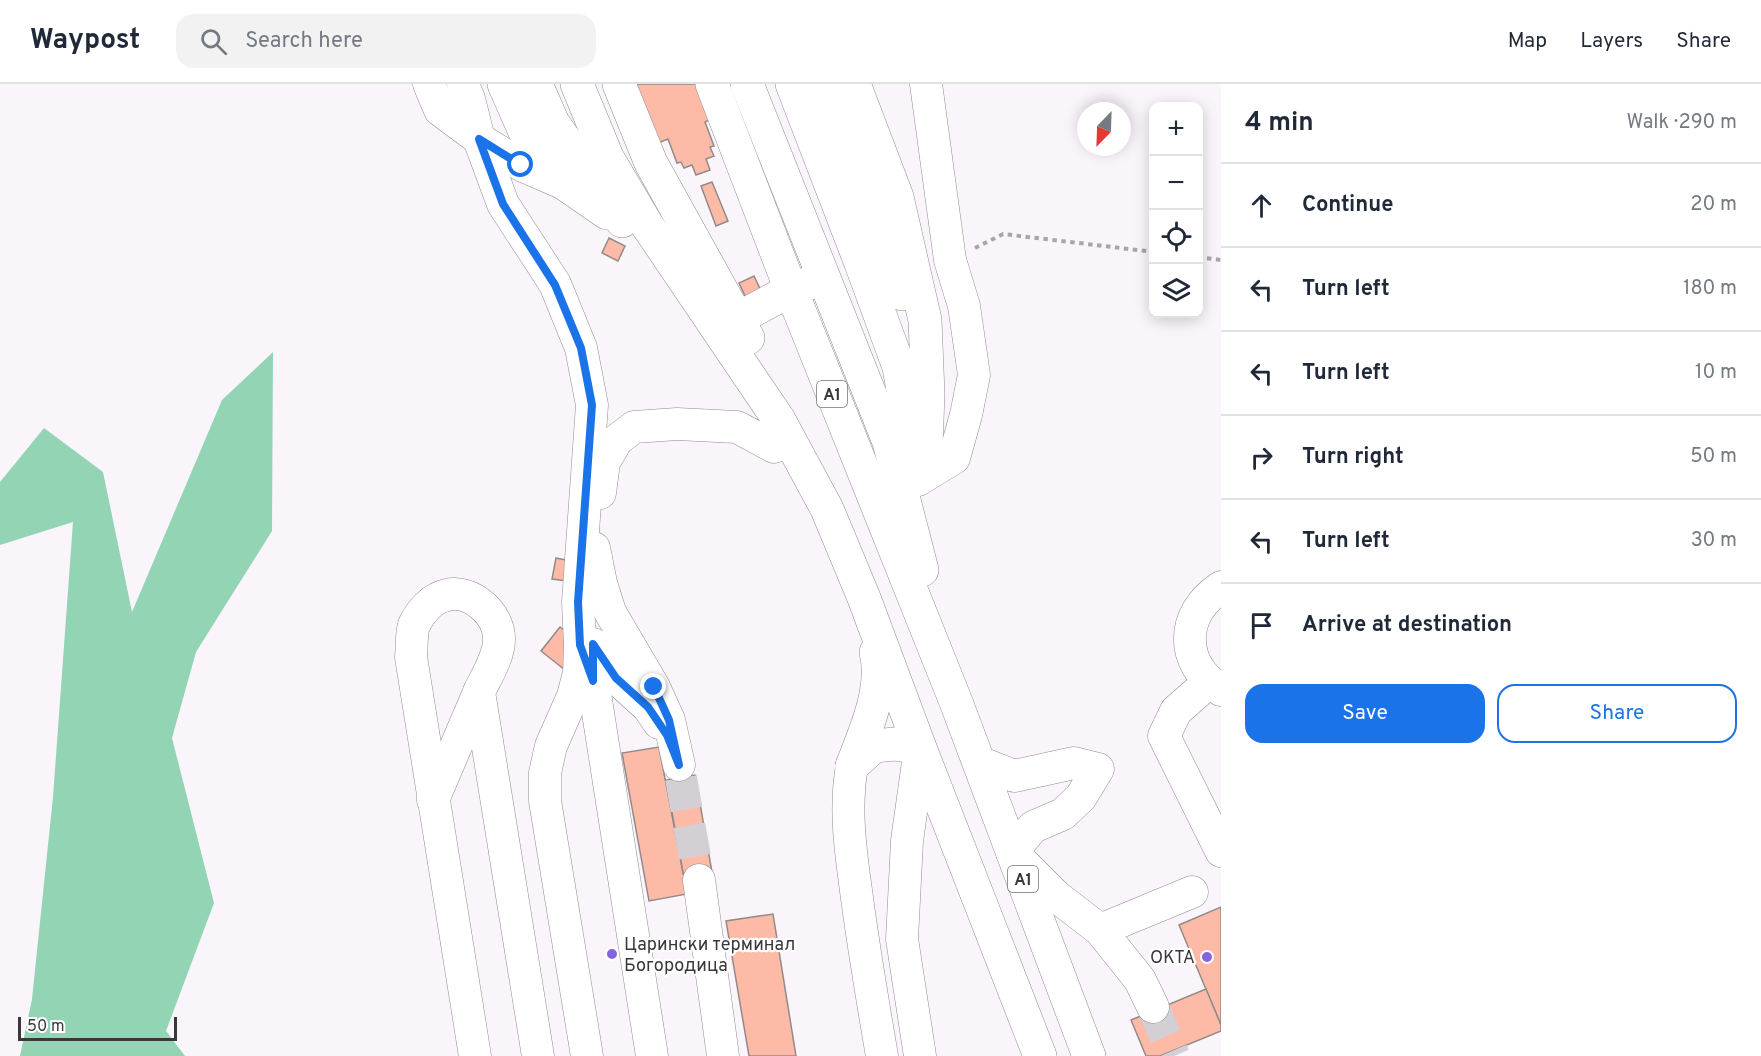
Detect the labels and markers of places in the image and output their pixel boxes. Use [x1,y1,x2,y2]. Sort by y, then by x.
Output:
place label: Царински терминал Богородица [624,934,795,978]
marker: Царински терминал Богородица [605,947,619,961]
place label: OKTA [1150,947,1195,970]
marker: OKTA [1200,950,1214,964]

